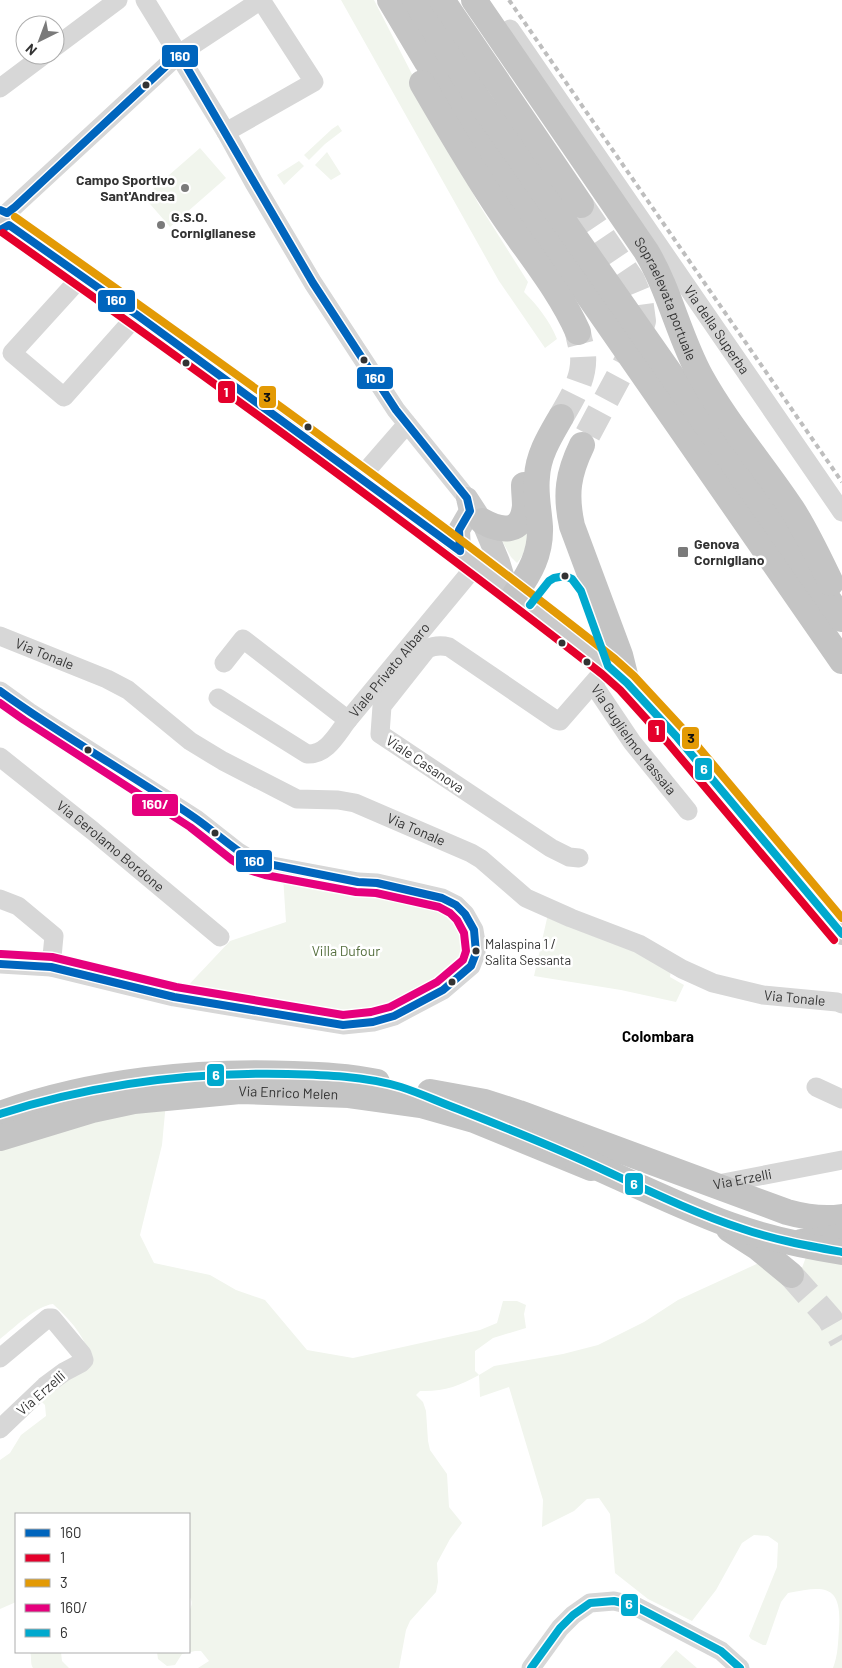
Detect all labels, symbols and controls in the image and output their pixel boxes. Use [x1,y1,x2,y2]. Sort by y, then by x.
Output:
north arrow [15,15,65,65]
text: N [22,41,40,59]
line badge: 160 [161,44,199,68]
text: 160 [170,47,190,64]
unlabelled marker [141,80,151,90]
place label: Campo Sportivo Sant'Andrea [76,171,175,204]
marker: Campo Sportivo Sant'Andrea [179,182,191,194]
place label: G.S.O. Corniglianese [171,208,256,241]
marker: G.S.O. Corniglianese [155,219,167,231]
street label: Sopraelevata portuale [631,234,701,363]
street label: Via della Superba [681,282,754,377]
line badge: 160 [97,289,136,313]
text: 160 [106,291,126,308]
unlabelled marker [359,355,369,365]
unlabelled marker [181,358,191,368]
line badge: 160 [356,366,394,390]
text: 160 [365,369,385,386]
line badge: 1 [217,380,236,404]
text: 1 [224,383,229,400]
line badge: 3 [258,385,277,409]
text: 3 [263,388,271,405]
unlabelled marker [303,422,313,432]
place label: Genova Cornigliano [694,535,765,568]
marker: Genova Cornigliano [676,545,690,559]
unlabelled marker [560,571,570,581]
street label: Viale Privato Albaro [345,619,433,721]
street label: Via Tonale [13,634,77,673]
unlabelled marker [557,638,567,648]
unlabelled marker [582,657,592,667]
street label: Via Guglielmo Massaia [588,681,680,798]
line badge: 1 [647,719,666,743]
text: 1 [655,721,660,738]
line badge: 3 [681,726,700,750]
text: 3 [687,729,695,746]
street label: Viale Casanova [383,731,467,796]
unlabelled marker [83,745,93,755]
line badge: 6 [694,757,713,781]
text: 6 [700,760,708,777]
line badge: 160/ [131,793,179,817]
text: 160/ [141,795,169,812]
street label: Via Gerolamo Bordone [54,796,168,895]
street label: Via Tonale [385,809,448,849]
unlabelled marker [210,828,220,838]
line badge: 160 [235,849,273,873]
text: 160 [244,852,264,869]
place label: Malaspina 1 / Salita Sessanta [485,936,571,968]
park label: Villa Dufour [312,942,380,959]
marker: Malaspina 1 / Salita Sessanta [471,946,481,956]
unlabelled marker [447,977,457,987]
street label: Via Tonale [763,986,826,1009]
district label: Colombara [622,1027,694,1045]
line badge: 6 [206,1063,225,1087]
text: 6 [212,1066,220,1083]
street label: Via Enrico Melen [238,1082,339,1103]
street label: Via Erzelli [712,1165,773,1193]
line badge: 6 [624,1172,644,1196]
text: 6 [630,1175,638,1192]
street label: Via Erzelli [13,1367,69,1418]
legend [15,1513,190,1653]
text: 160 [60,1523,81,1541]
text: 1 [60,1548,65,1566]
text: 3 [60,1573,68,1591]
line badge: 6 [620,1593,639,1617]
text: 6 [625,1595,633,1612]
text: 160/ [60,1598,87,1616]
text: 6 [60,1623,68,1641]

